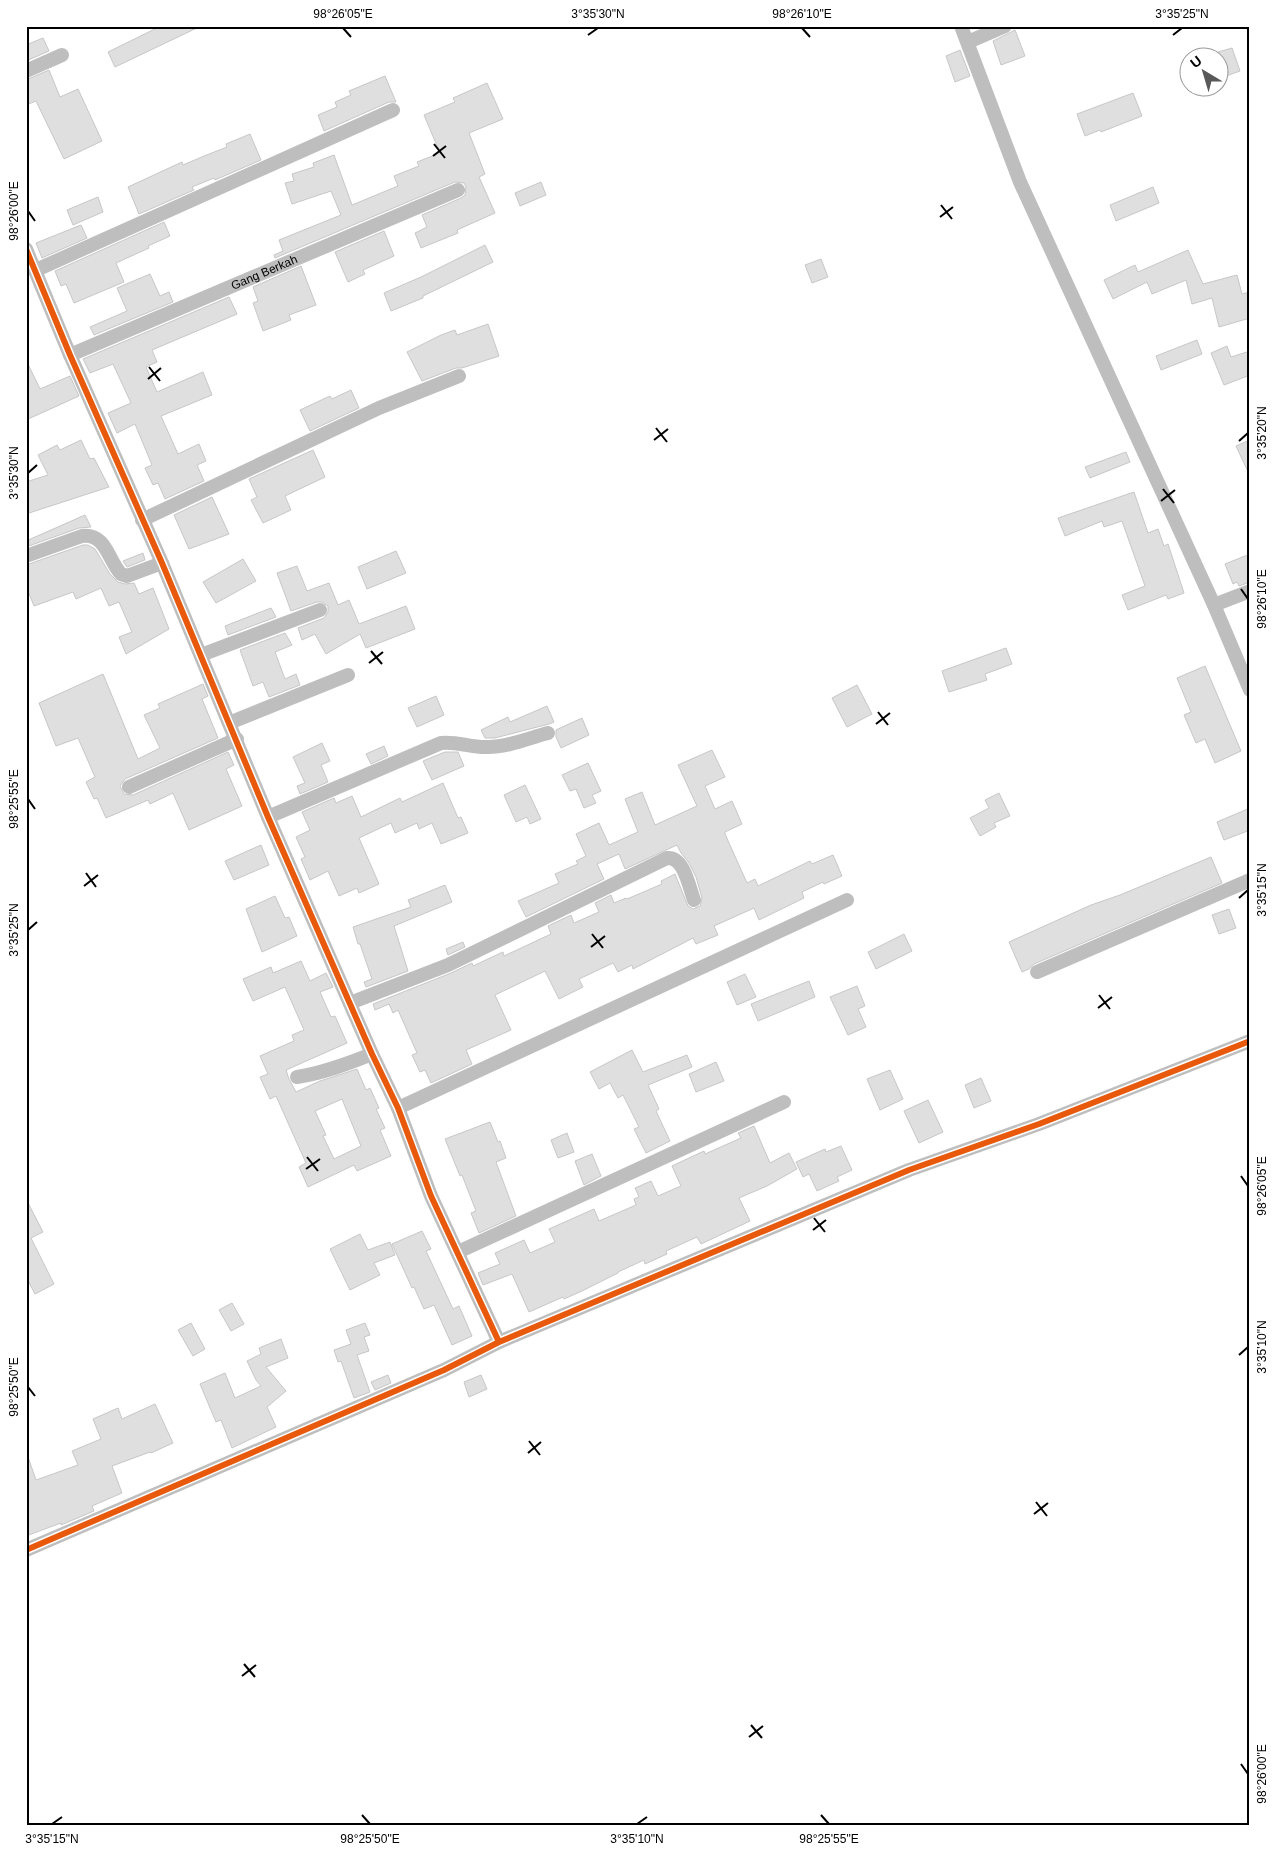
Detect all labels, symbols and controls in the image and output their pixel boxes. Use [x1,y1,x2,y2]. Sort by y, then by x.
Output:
text: 98°26'05"E [313,7,373,21]
text: 3°35'30"N [571,7,625,21]
text: 98°26'10"E [772,7,832,21]
text: 3°35'25"N [1155,7,1209,21]
north arrow [1178,48,1228,98]
text: U [1187,52,1205,71]
text: 98°26'00"E [7,181,21,241]
street label: Gang Berkah [229,252,300,293]
text: 3°35'20"N [1255,406,1269,460]
text: 3°35'30"N [7,446,21,500]
text: 98°26'10"E [1255,569,1269,629]
text: 98°25'55"E [7,769,21,829]
text: 3°35'15"N [1255,863,1269,917]
text: 3°35'25"N [7,903,21,957]
text: 98°26'05"E [1255,1156,1269,1216]
text: 3°35'10"N [1255,1320,1269,1374]
text: 98°25'50"E [7,1357,21,1417]
text: 98°26'00"E [1255,1744,1269,1804]
text: 3°35'15"N [25,1832,79,1846]
text: 98°25'50"E [340,1832,400,1846]
text: 3°35'10"N [610,1832,664,1846]
text: 98°25'55"E [799,1832,859,1846]

